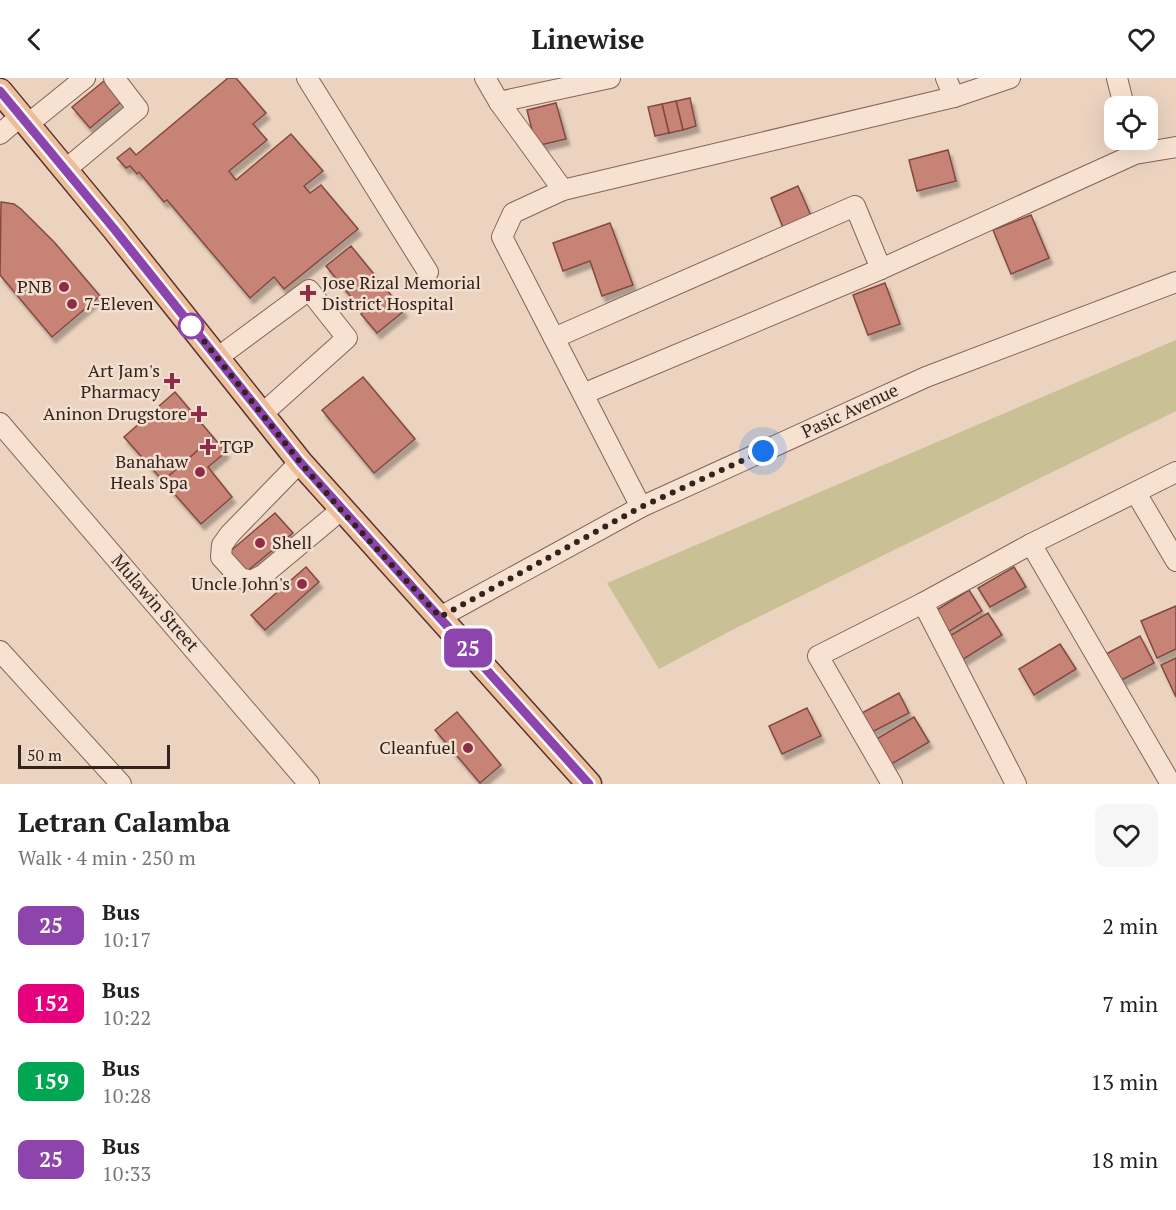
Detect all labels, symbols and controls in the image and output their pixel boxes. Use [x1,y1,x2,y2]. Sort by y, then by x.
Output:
text: Linewise [531,21,645,57]
icon: back [18,23,51,56]
icon: heart [1125,23,1158,56]
map controls [1104,96,1158,150]
button: locate [1104,96,1158,150]
place label: Jose Rizal Memorial District Hospital [322,270,481,315]
place label: PNB [17,274,52,298]
marker: PNB [57,280,71,294]
marker: Jose Rizal Memorial District Hospital [299,284,317,302]
place label: 7-Eleven [84,291,154,315]
marker: 7-Eleven [65,297,79,311]
unlabelled marker [178,313,204,339]
place label: Art Jam's Pharmacy [81,358,161,403]
marker: Art Jam's Pharmacy [165,374,179,388]
street label: Pasic Avenue [797,377,902,443]
place label: Aninon Drugstore [43,401,187,425]
marker: Aninon Drugstore [192,407,206,421]
place label: TGP [220,434,254,458]
your location [748,436,778,466]
marker: TGP [201,440,215,454]
place label: Banahaw Heals Spa [110,449,189,494]
marker: Banahaw Heals Spa [193,465,207,479]
place label: Shell [272,530,312,554]
marker: Shell [253,536,267,550]
street label: Mulawin Street [107,548,205,657]
place label: Uncle John's [191,571,290,595]
marker: Uncle John's [295,577,309,591]
line badge: 25 [441,628,495,668]
text: 25 [456,634,480,662]
place label: Cleanfuel [379,735,456,759]
marker: Cleanfuel [461,741,475,755]
scale bar [18,742,170,770]
text: 50 m [27,744,62,766]
text: Letran Calamba [18,803,230,840]
button: heart [1095,804,1158,867]
text: Walk · 4 min · 250 m [18,844,196,871]
text: Bus [102,897,140,926]
text: 25 [39,911,63,939]
text: 2 min [1102,911,1158,940]
text: 10:17 [102,926,151,953]
text: Bus [102,975,140,1004]
text: 152 [33,989,69,1017]
text: 7 min [1102,989,1158,1018]
text: 10:22 [102,1004,151,1031]
text: Bus [102,1053,140,1082]
text: 159 [33,1067,69,1095]
text: 13 min [1091,1067,1158,1096]
text: 10:28 [102,1082,151,1109]
text: Bus [102,1131,140,1160]
text: 25 [39,1145,63,1173]
text: 18 min [1091,1145,1158,1174]
text: 10:33 [102,1160,151,1187]

